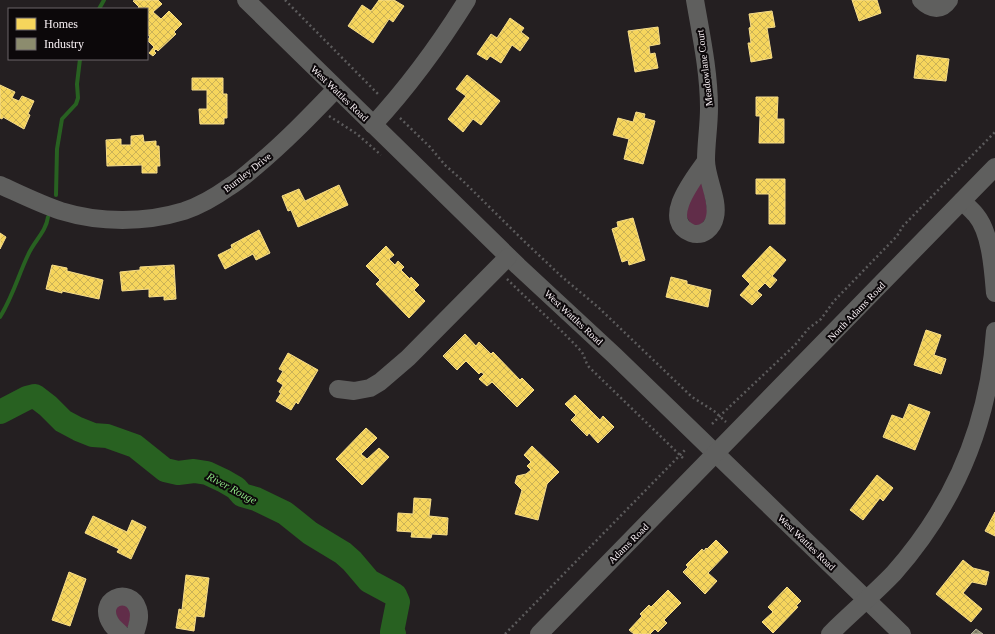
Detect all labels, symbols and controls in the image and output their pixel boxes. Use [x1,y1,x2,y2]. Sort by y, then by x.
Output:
legend [8,8,148,60]
text: Homes [44,17,78,31]
street label: Meadowlane Court [694,29,715,107]
text: Industry [44,37,84,51]
street label: West Wattles Road [309,63,371,124]
street label: Burnley Drive [221,150,274,194]
street label: North Adams Road [826,280,887,343]
street label: West Wattles Road [542,288,605,347]
water label: River Rouge [204,469,259,506]
street label: West Wattles Road [776,512,838,573]
street label: Adams Road [606,521,651,566]

